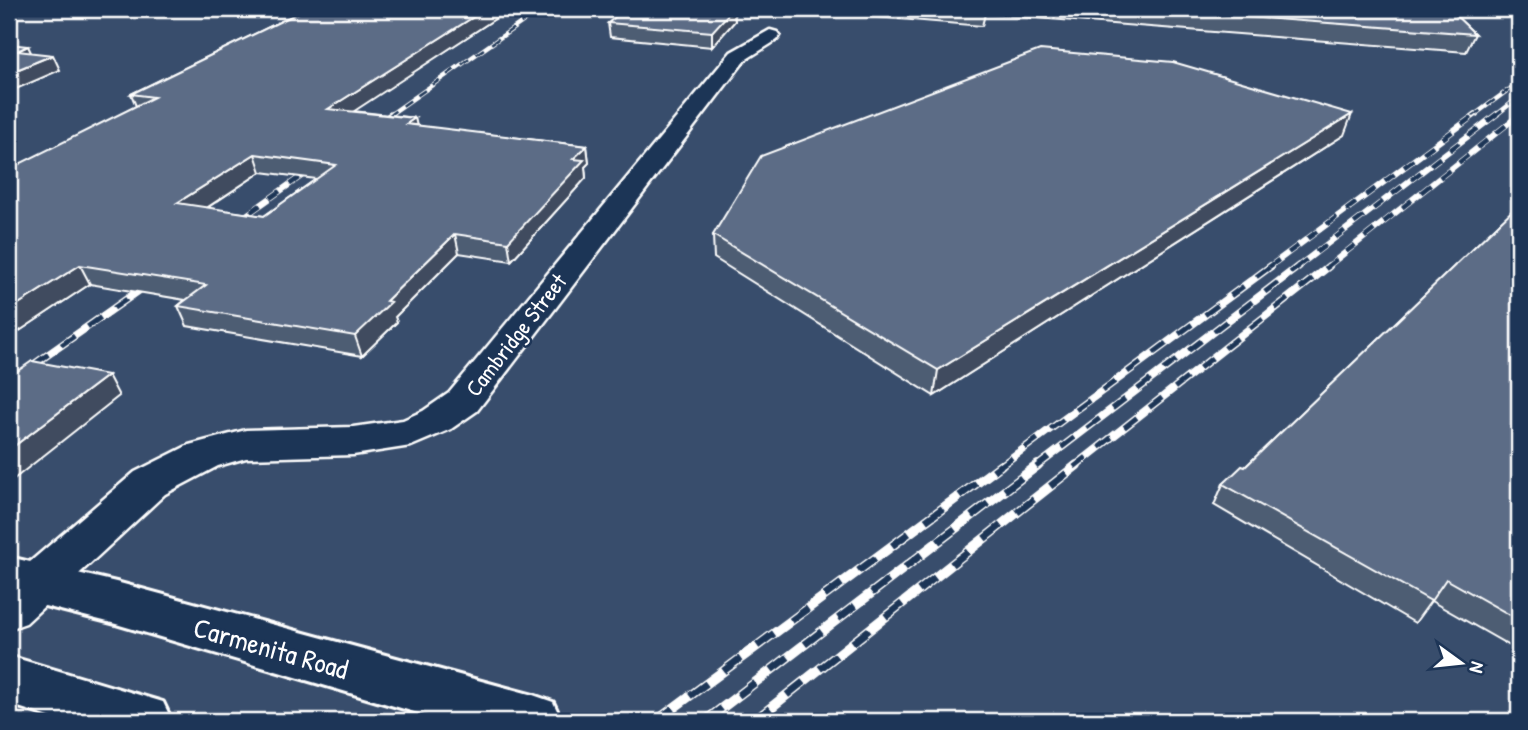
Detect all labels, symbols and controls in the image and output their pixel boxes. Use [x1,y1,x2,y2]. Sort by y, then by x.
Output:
street label: Cambridge Street [458,266,574,403]
street label: Carmenita Road [189,608,353,688]
north arrow [1426,628,1496,698]
text: N [1464,659,1491,676]

